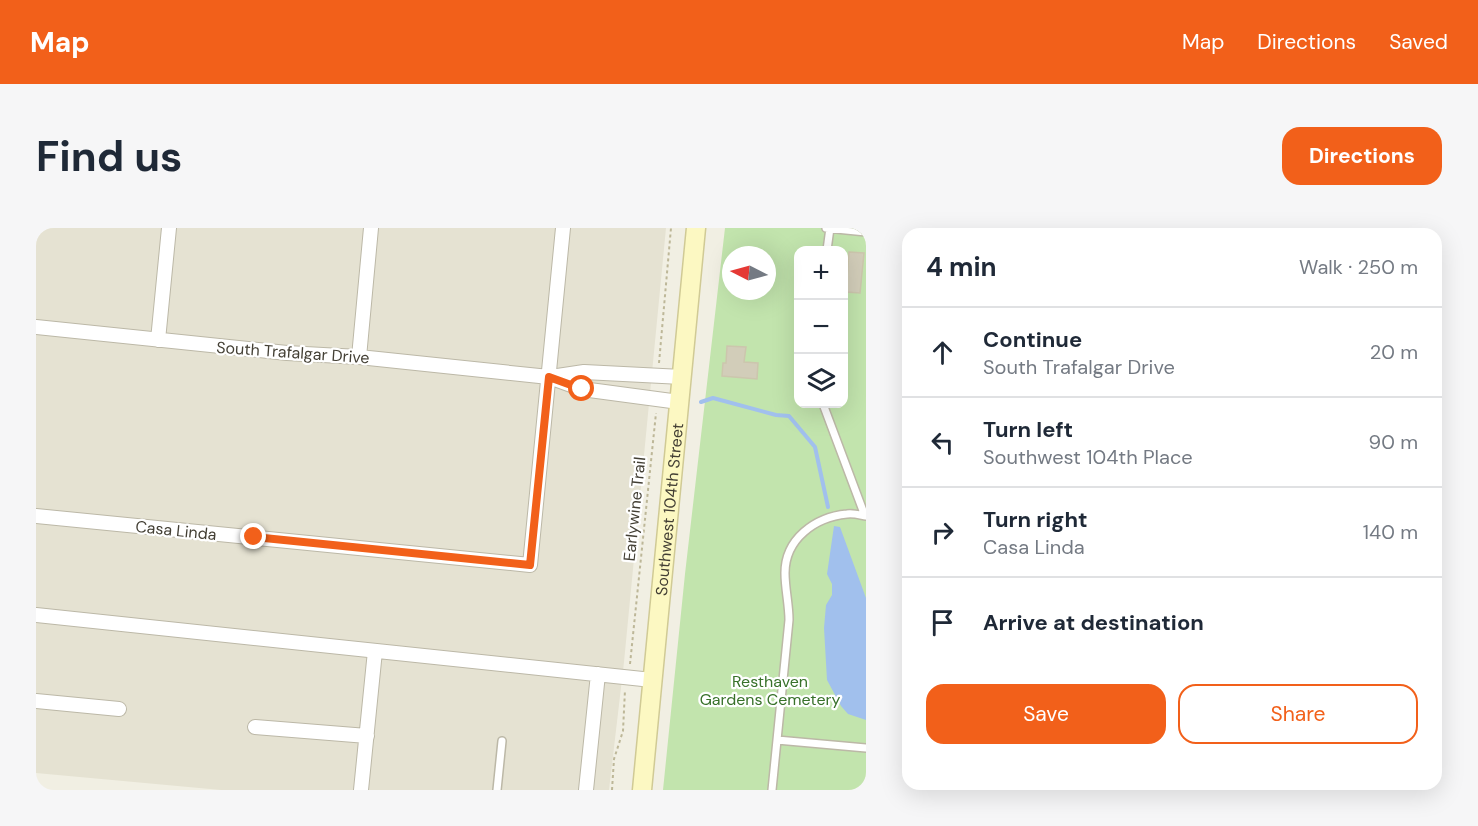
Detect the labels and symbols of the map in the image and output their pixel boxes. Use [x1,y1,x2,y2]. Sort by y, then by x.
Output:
north arrow [722,246,776,300]
street label: South Trafalgar Drive [216,337,370,368]
route start [568,375,594,401]
street label: Southwest 104th Street [651,422,688,597]
street label: Earlywine Trail [619,456,650,562]
street label: Casa Linda [134,516,218,545]
route end [240,523,266,549]
park label: Resthaven Gardens Cemetery [700,671,840,710]

